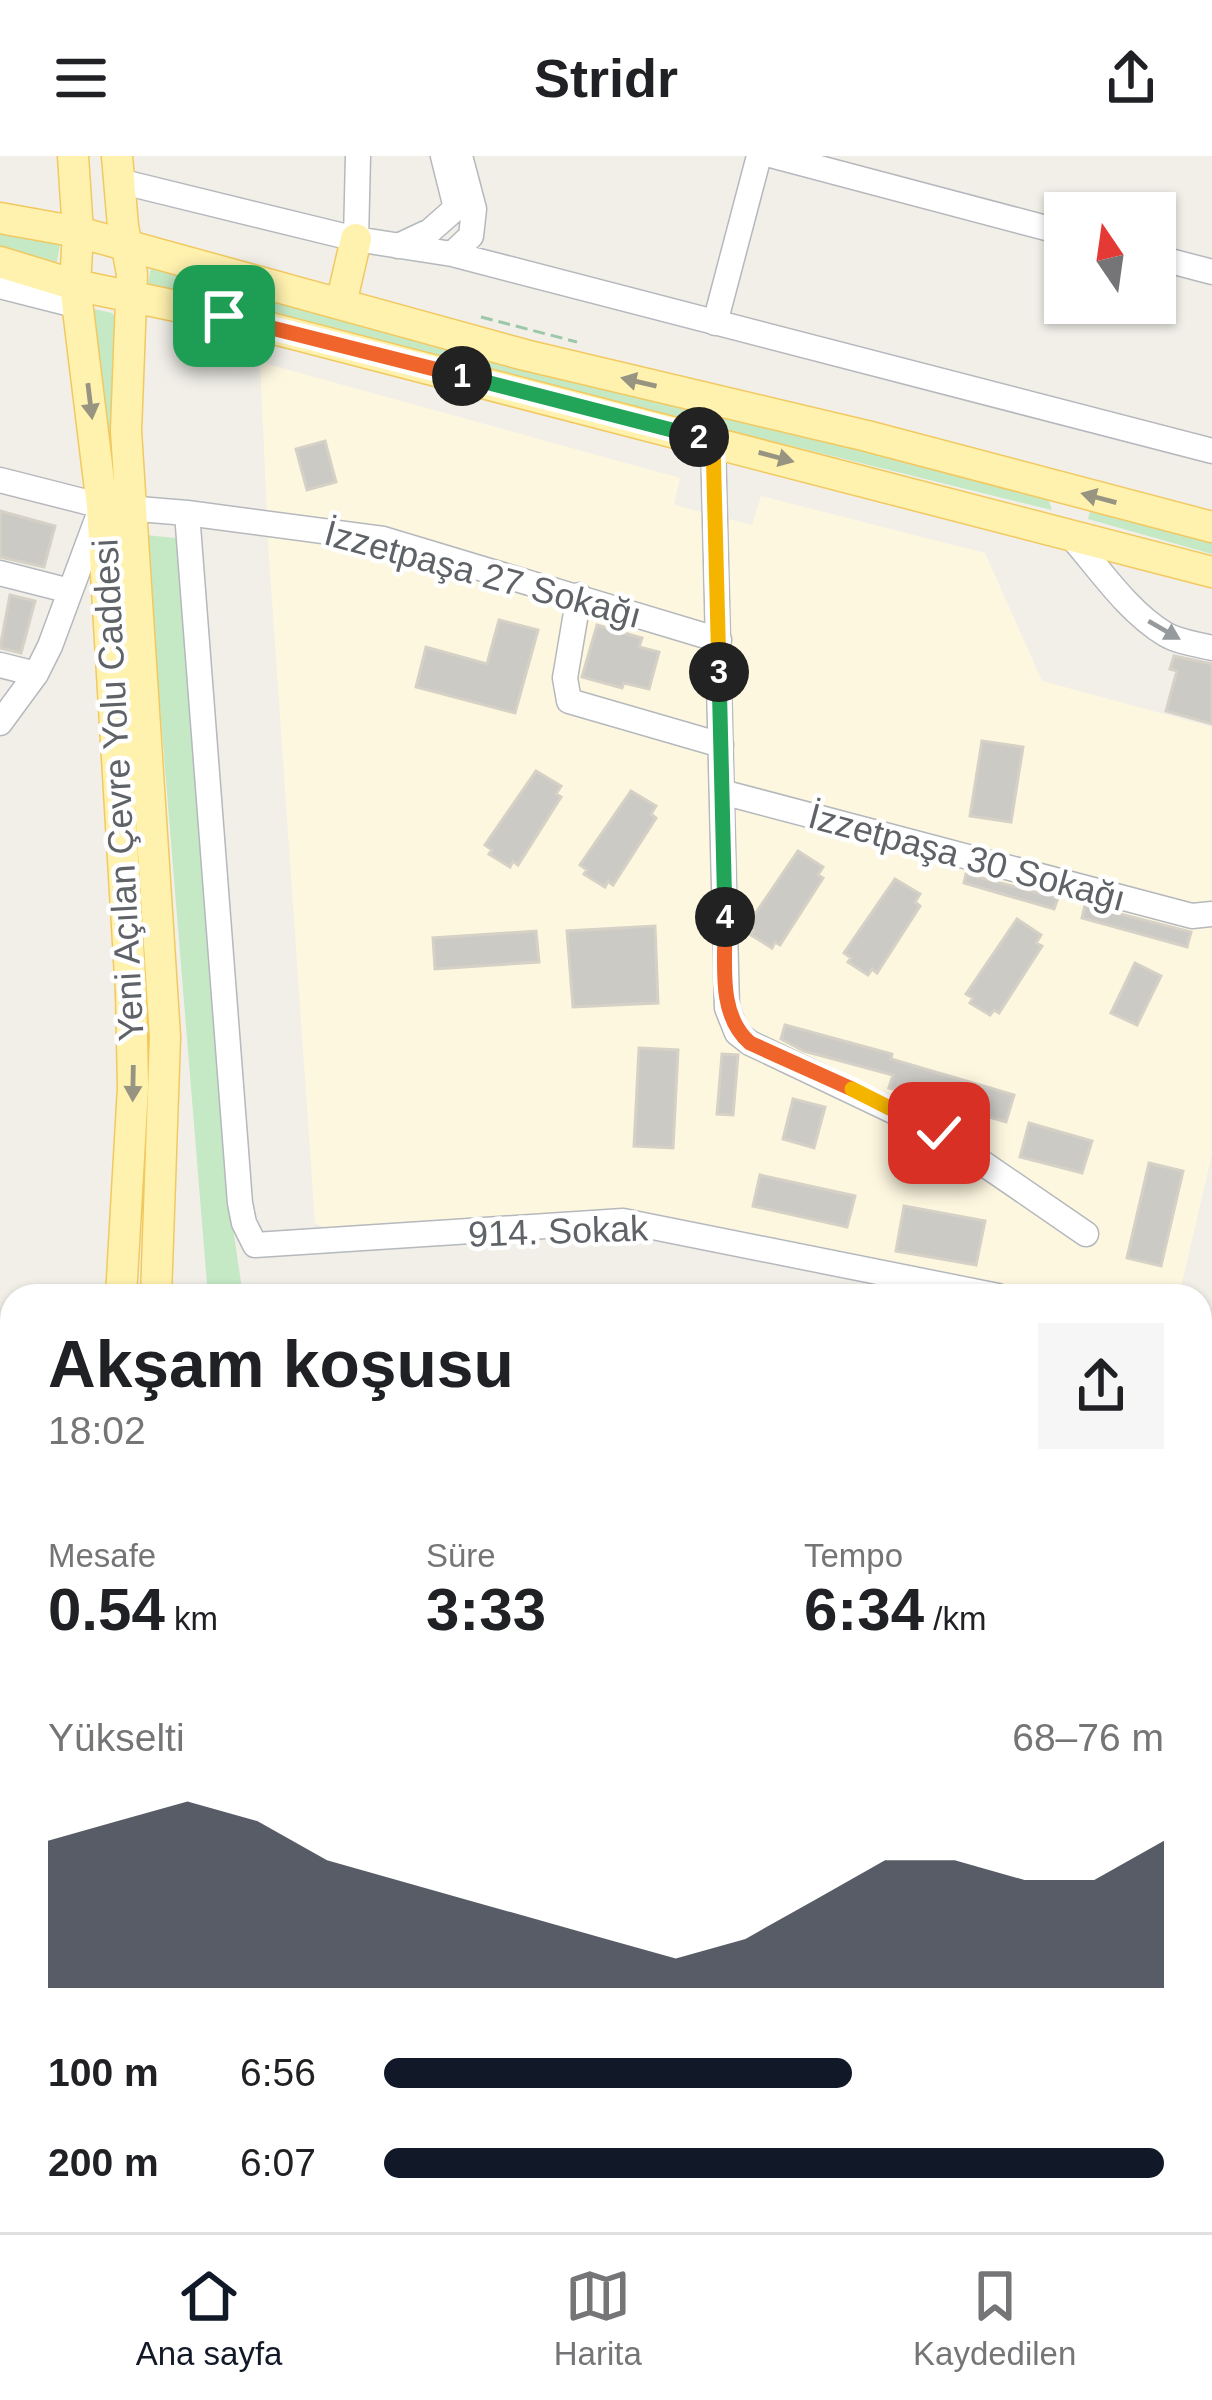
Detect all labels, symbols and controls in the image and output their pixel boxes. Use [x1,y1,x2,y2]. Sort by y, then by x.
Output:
icon: menu [48,45,114,111]
icon: share [1098,45,1164,111]
text: Stridr [534,48,678,108]
north arrow [1044,192,1176,324]
map controls [1044,192,1176,324]
pin [173,265,275,367]
icon: arrive [191,283,257,349]
pin: 1 [432,346,492,406]
text: 1 [453,357,471,394]
one-way arrow [621,372,658,391]
one-way arrow [80,383,99,420]
pin: 2 [669,407,729,467]
text: 2 [690,418,708,455]
one-way arrow [757,449,794,468]
one-way arrow [1080,487,1117,506]
street label: İzzetpaşa 27 Sokağı [320,512,646,636]
street label: Yeni Açılan Çevre Yolu Caddesi [84,538,152,1042]
one-way arrow [1147,619,1181,640]
pin: 3 [689,642,749,702]
text: 3 [710,653,728,690]
street label: İzzetpaşa 30 Sokağı [804,795,1130,919]
pin: 4 [695,887,755,947]
text: 4 [716,898,734,935]
one-way arrow [123,1065,142,1103]
pin [888,1082,990,1184]
icon: check [906,1100,972,1166]
street label: 914. Sokak [467,1207,650,1255]
button: share [1038,1323,1164,1449]
text: Akşam koşusu [48,1327,514,1401]
text: 18:02 [48,1409,146,1452]
text: Mesafe [48,1537,156,1574]
text: Süre [426,1537,496,1574]
text: Tempo [804,1537,903,1574]
text: 0.54 [48,1576,165,1643]
text: 3:33 [426,1576,546,1643]
text: 6:34 [804,1576,924,1643]
text: km [165,1600,218,1637]
text: /km [924,1600,986,1637]
text: Yükselti [48,1716,185,1759]
text: 68–76 m [1012,1716,1164,1759]
text: 100 m [48,2051,159,2094]
text: 6:56 [240,2051,316,2094]
text: 200 m [48,2141,159,2184]
text: 6:07 [240,2141,316,2184]
tab: Ana sayfa [136,2263,282,2373]
tab: Harita [554,2263,642,2373]
tab: Kaydedilen [913,2263,1076,2373]

